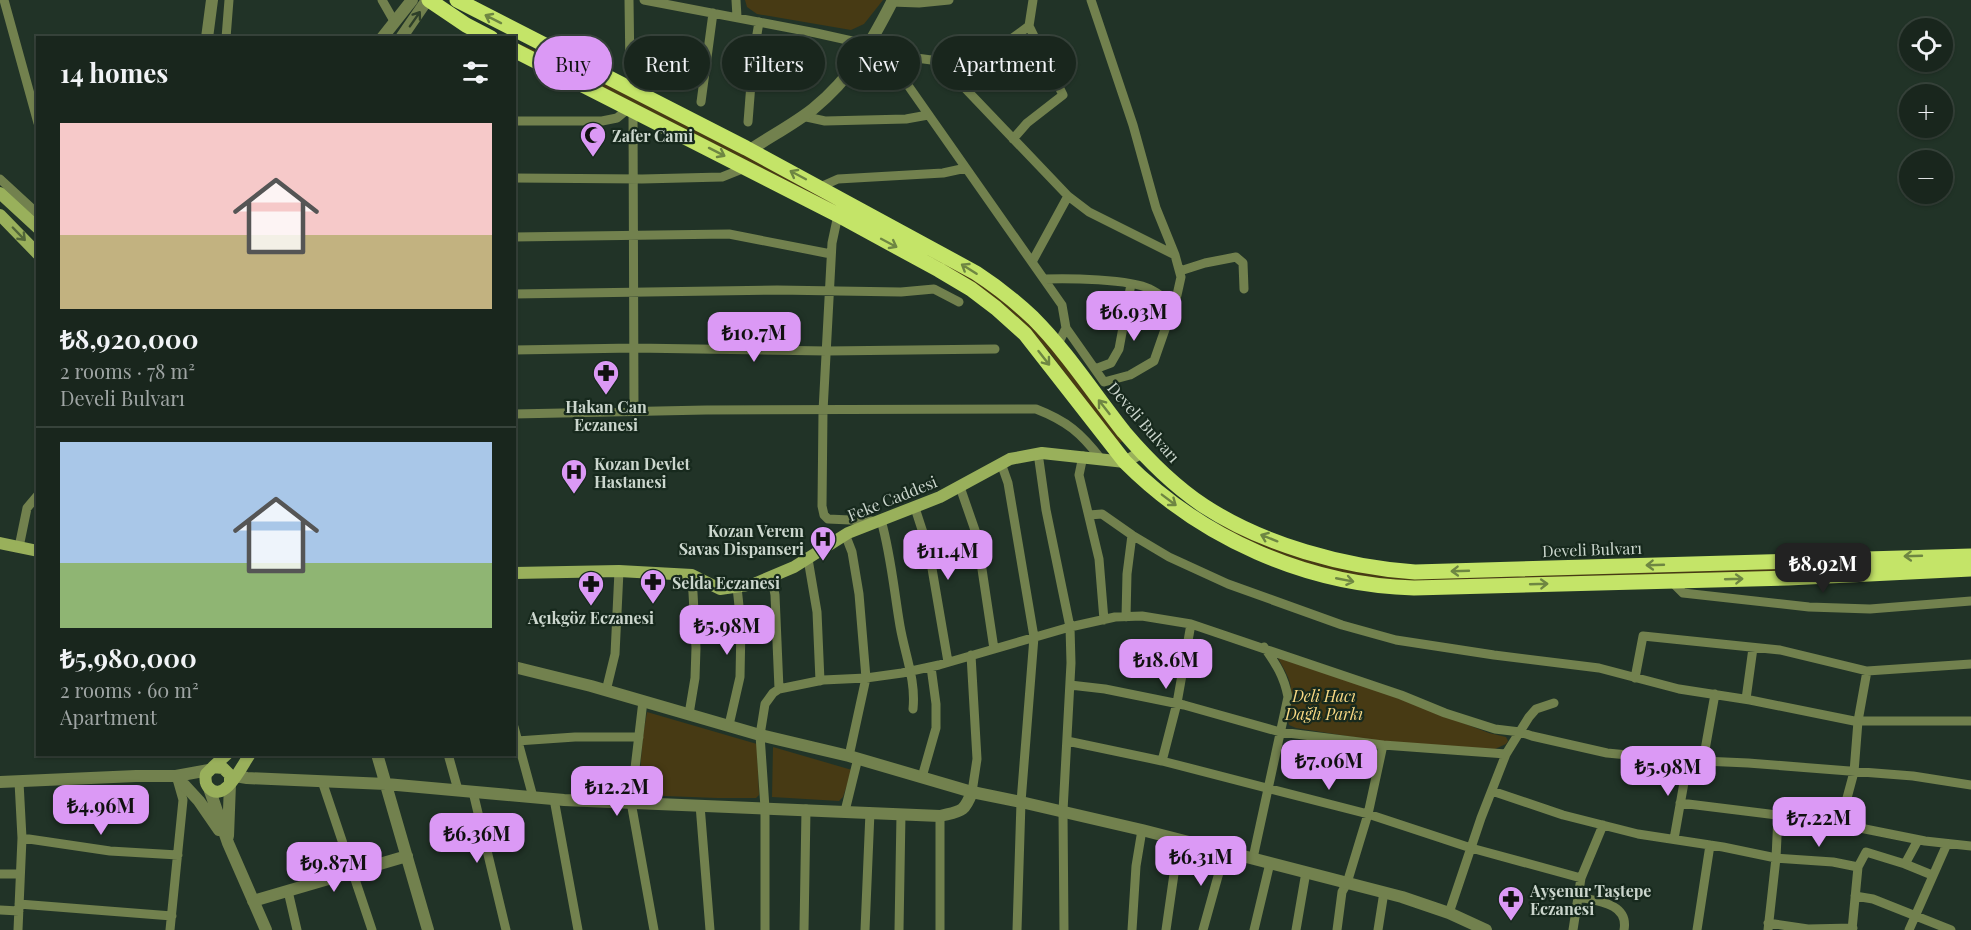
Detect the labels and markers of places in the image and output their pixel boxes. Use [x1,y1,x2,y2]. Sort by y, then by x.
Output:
mosque icon: Zafer Cami [578,120,608,158]
place label: Zafer Cami [612,125,693,146]
pin: ₺6.93M [1085,291,1183,342]
pin: ₺10.7M [705,312,803,363]
pharmacy icon: Hakan Can Eczanesi [591,358,621,396]
place label: Hakan Can Eczanesi [565,396,647,435]
place label: Kozan Devlet Hastanesi [594,453,690,492]
hospital icon: Kozan Devlet Hastanesi [559,457,589,495]
place label: Kozan Verem Savas Dispanseri [679,520,805,559]
hospital icon: Kozan Verem Savas Dispanseri [808,524,838,562]
pin: ₺11.4M [899,530,997,581]
pin: ₺8.92M [1774,543,1872,594]
pharmacy icon: Selda Eczanesi [638,567,668,605]
pharmacy icon: Açıkgöz Eczanesi [576,569,606,607]
place label: Selda Eczanesi [672,572,780,593]
pin: ₺5.98M [678,605,776,656]
place label: Açıkgöz Eczanesi [527,607,654,628]
pin: ₺18.6M [1117,639,1215,690]
pin: ₺7.06M [1280,740,1378,791]
pin: ₺5.98M [1619,746,1717,797]
pin: ₺12.2M [568,766,666,817]
pin: ₺4.96M [52,785,150,836]
pin: ₺7.22M [1770,797,1868,848]
pin: ₺6.36M [428,813,526,864]
pin: ₺6.31M [1152,836,1250,887]
pin: ₺9.87M [285,842,383,893]
place label: Ayşenur Taştepe Eczanesi [1529,880,1651,919]
pharmacy icon: Ayşenur Taştepe Eczanesi [1496,884,1526,922]

